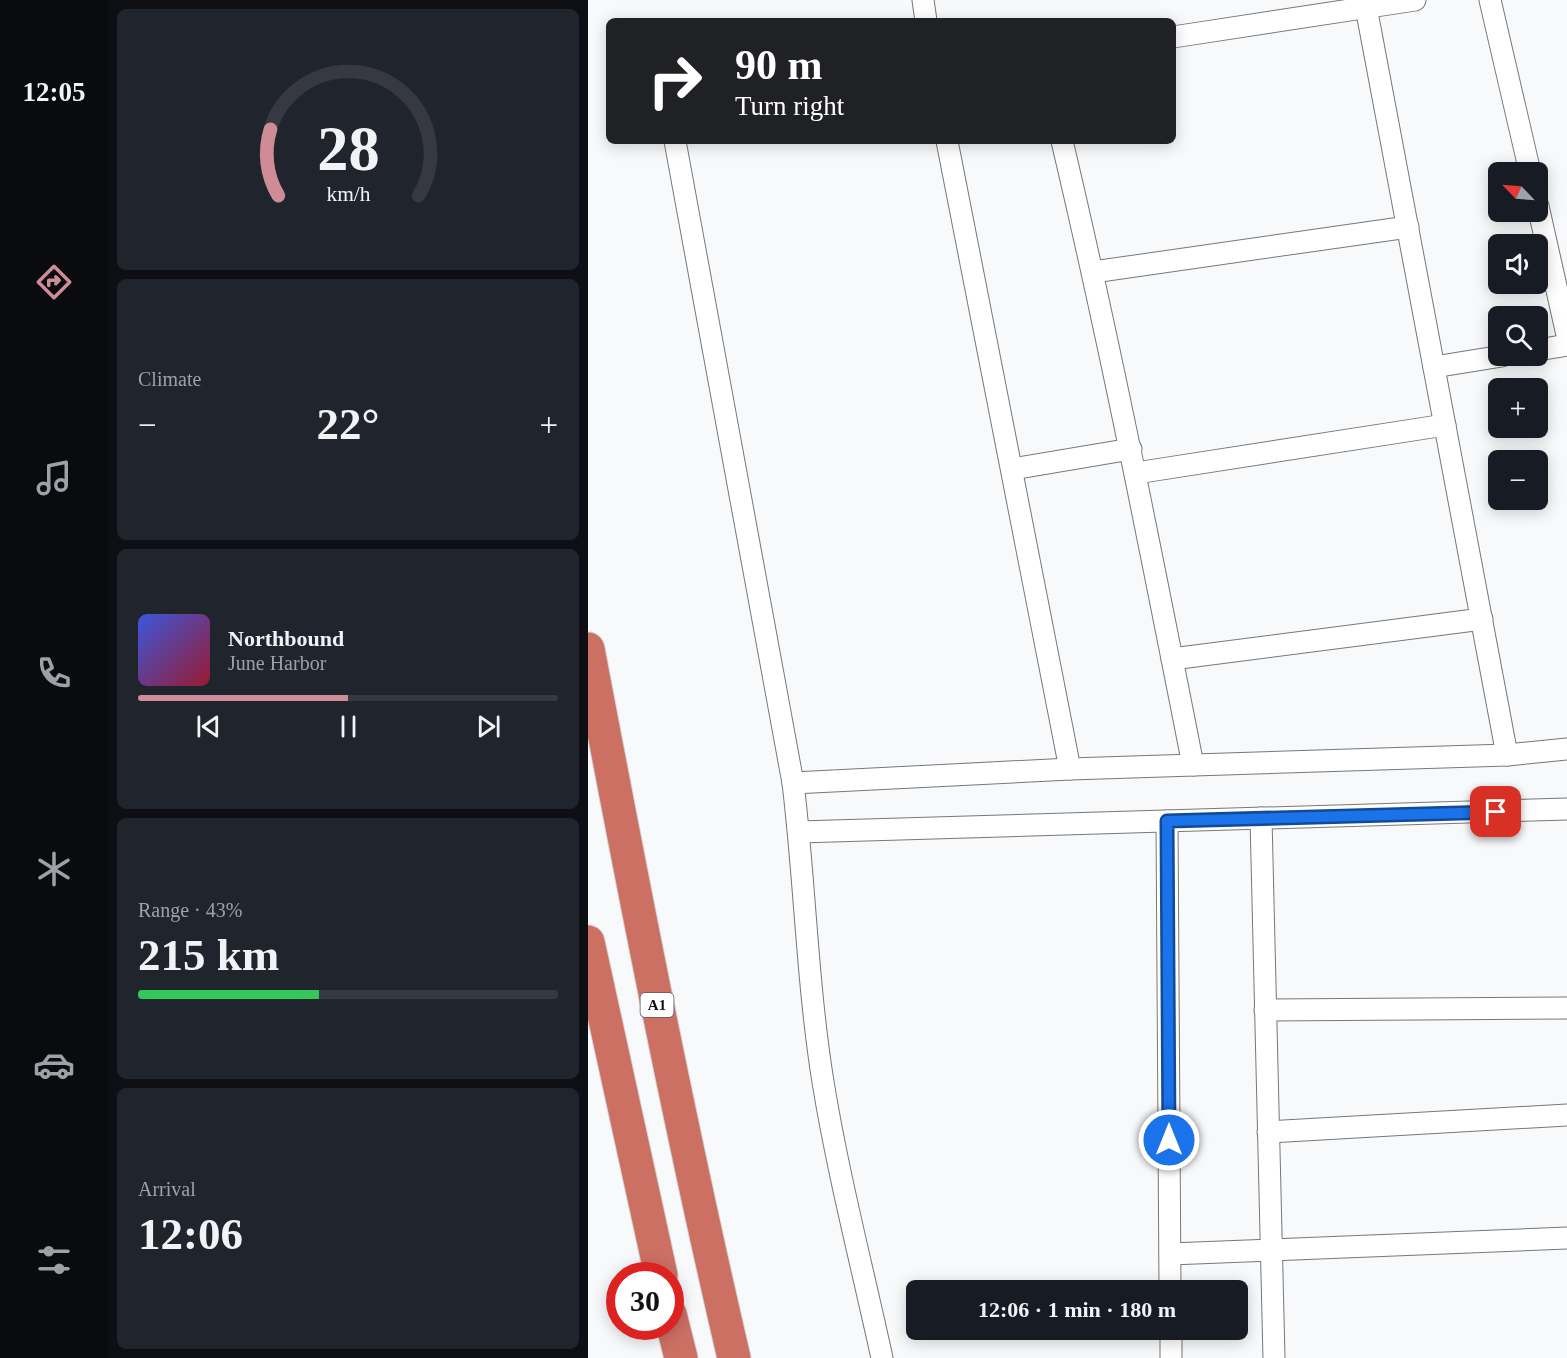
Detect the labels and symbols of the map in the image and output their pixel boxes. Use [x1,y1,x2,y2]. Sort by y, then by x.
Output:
north arrow [1488,162,1548,222]
pin [1470,786,1521,837]
road number: A1 [640,993,674,1017]
position arrow [1137,1108,1201,1172]
speed limit sign: 30 [606,1262,684,1340]

